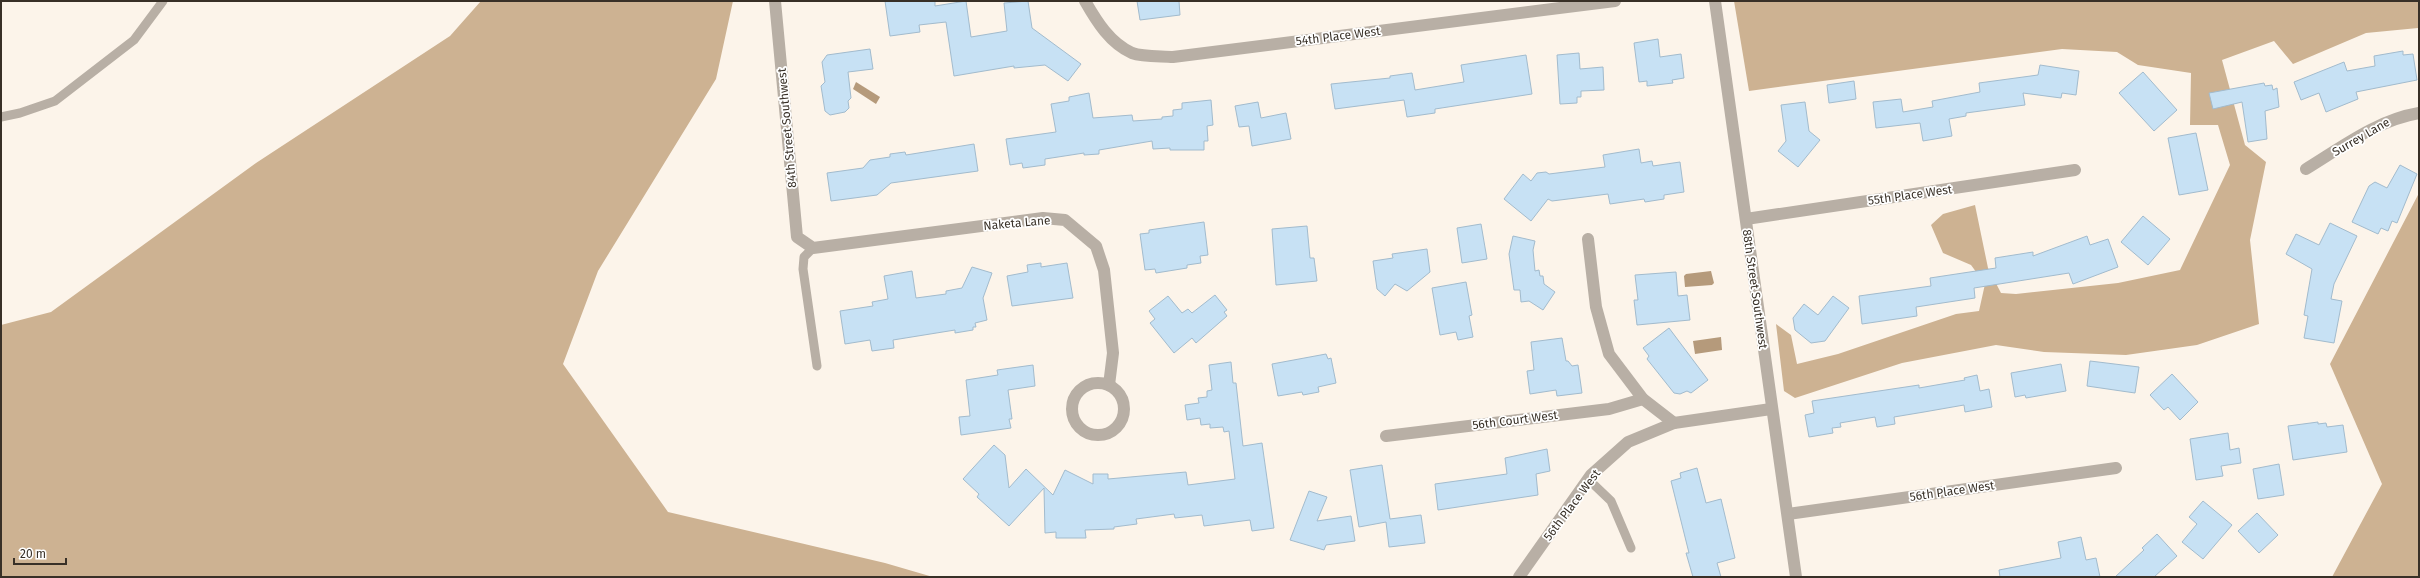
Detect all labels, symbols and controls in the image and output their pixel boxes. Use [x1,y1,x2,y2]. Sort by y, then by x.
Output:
street label: 54th Place West [1295,24,1382,48]
street label: 84th Street Southwest [775,67,799,189]
street label: Surrey Lane [2330,115,2392,159]
street label: 55th Place West [1867,182,1954,208]
street label: Naketa Lane [983,213,1051,233]
street label: 88th Street Southwest [1740,228,1770,350]
street label: 56th Court West [1472,408,1559,432]
street label: 56th Place West [1541,466,1604,543]
street label: 56th Place West [1909,478,1996,504]
scale bar [14,540,66,566]
text: 20 m [20,547,46,561]

